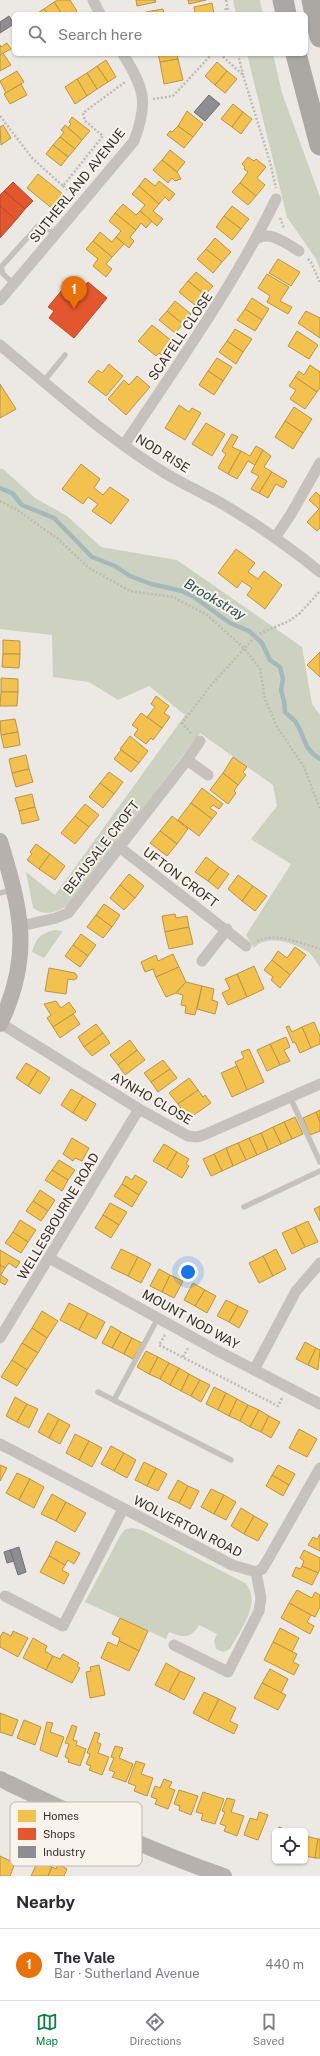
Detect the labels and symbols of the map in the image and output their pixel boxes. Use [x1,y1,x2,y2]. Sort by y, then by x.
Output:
street label: SUTHERLAND AVENUE [27,125,128,246]
pin: 1 [61,276,87,309]
street label: SCAFELL CLOSE [145,289,215,383]
street label: NOD RISE [133,431,192,476]
water label: Brookstray [182,575,249,623]
street label: BEAUSALE CROFT [60,798,143,897]
street label: UFTON CROFT [140,844,221,911]
street label: AYNHO CLOSE [109,1069,195,1128]
street label: WELLESBOURNE ROAD [15,1150,102,1282]
your location [178,1262,198,1282]
street label: MOUNT NOD WAY [139,1286,242,1352]
street label: WOLVERTON ROAD [131,1493,245,1560]
legend [10,1802,142,1866]
text: Homes [43,1810,79,1822]
text: Shops [43,1828,75,1840]
text: Industry [43,1846,86,1858]

